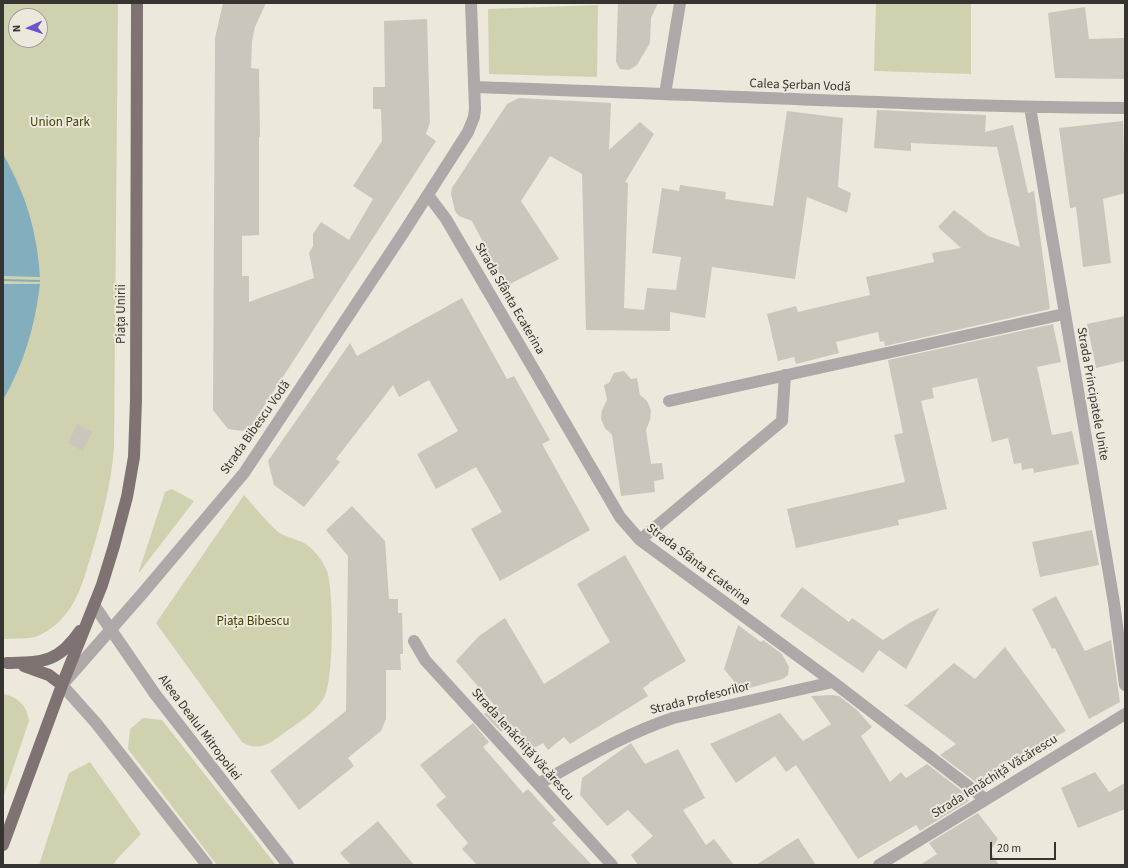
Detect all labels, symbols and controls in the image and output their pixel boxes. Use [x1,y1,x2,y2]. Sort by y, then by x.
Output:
north arrow [8,8,48,48]
text: N [9,25,24,33]
street label: Calea Șerban Vodă [749,76,851,96]
park label: Union Park [30,115,90,131]
street label: Strada Sfânta Ecaterina [471,240,547,358]
street label: Piața Unirii [114,284,130,344]
street label: Strada Principatele Unite [1073,326,1111,462]
street label: Strada Bibescu Vodă [218,378,294,478]
street label: Strada Sfânta Ecaterina [643,521,753,609]
park label: Piața Bibescu [216,614,290,630]
street label: Aleea Dealul Mitropoliei [154,672,244,784]
street label: Strada Profesorilor [649,679,751,719]
street label: Strada Ienăchiță Văcărescu [467,686,577,804]
street label: Strada Ienăchiță Văcărescu [929,732,1061,822]
scale bar [992,834,1058,860]
text: 20 m [997,840,1021,857]

